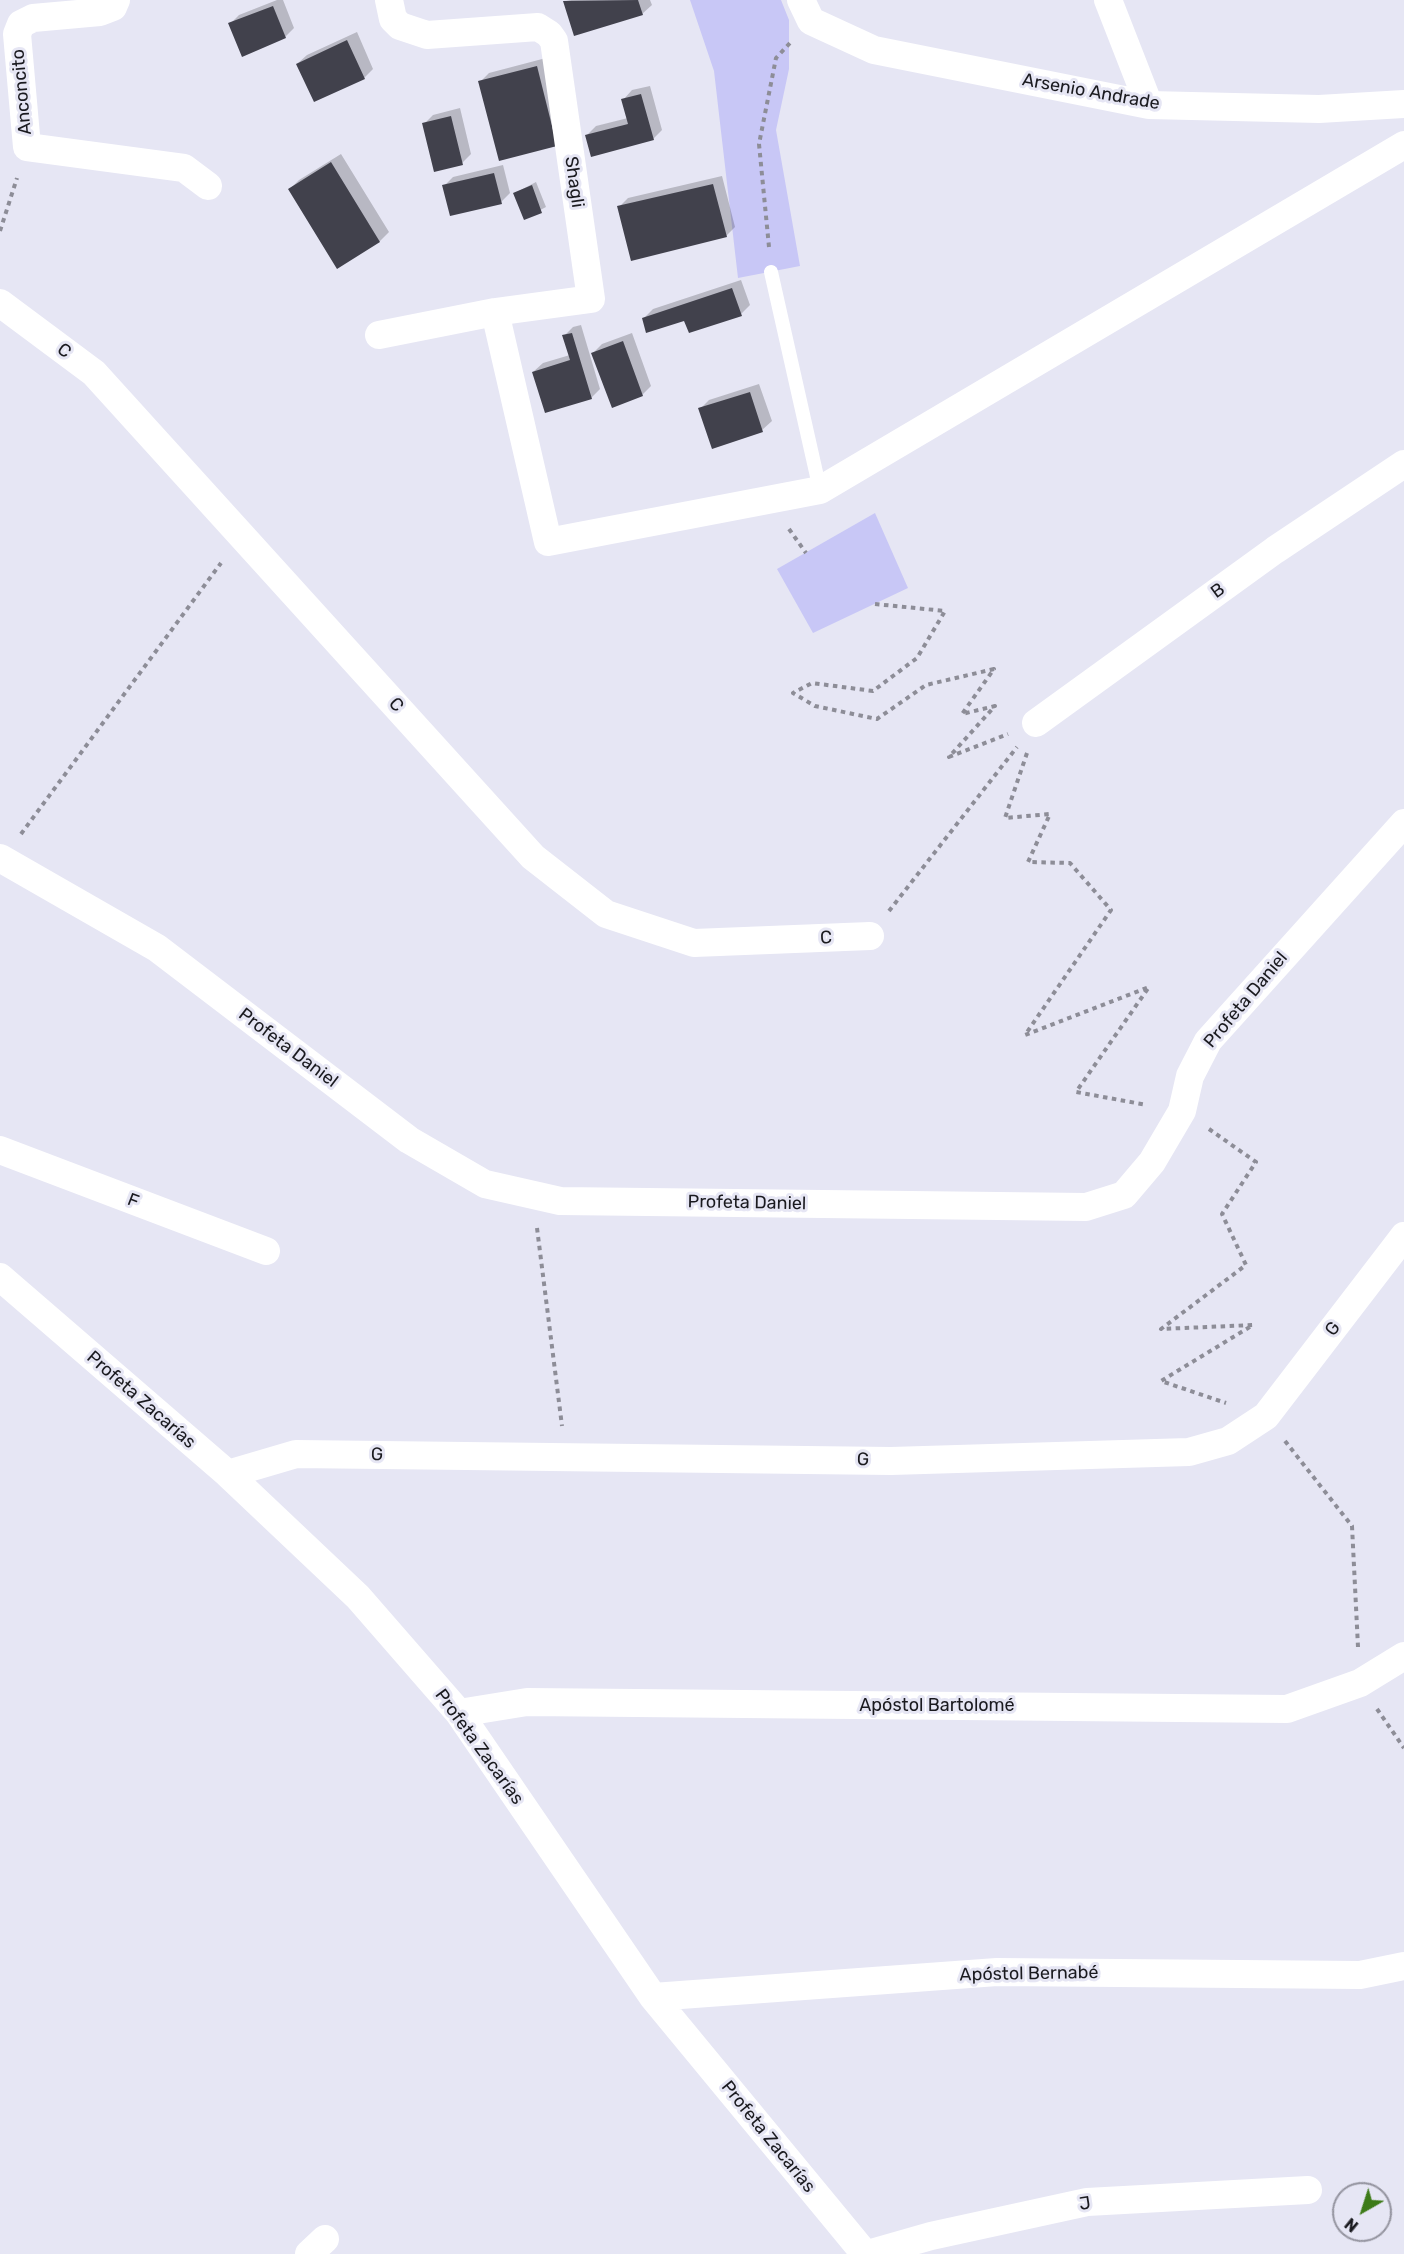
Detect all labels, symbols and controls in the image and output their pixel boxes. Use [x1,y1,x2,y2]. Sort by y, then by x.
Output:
street label: Anconcito [8,48,36,136]
street label: Arsenio Andrade [1021,69,1161,115]
street label: Shagli [560,155,588,209]
street label: C [53,339,75,363]
street label: B [1207,579,1229,603]
street label: C [384,693,408,717]
street label: C [820,927,832,949]
street label: Profeta Daniel [1200,948,1292,1052]
street label: Profeta Daniel [234,1004,342,1092]
street label: F [124,1189,142,1213]
street label: Profeta Daniel [687,1191,807,1215]
street label: G [1321,1318,1345,1340]
street label: Profeta Zacarías [82,1347,200,1453]
street label: G [371,1444,383,1466]
street label: G [857,1449,869,1471]
street label: Profeta Zacarías [430,1685,528,1809]
street label: Apóstol Bartolomé [859,1695,1015,1717]
street label: Apóstol Bernabé [959,1962,1099,1986]
street label: Profeta Zacarías [716,2077,820,2197]
north arrow [1332,2182,1392,2242]
street label: J [1078,2192,1092,2216]
text: N [1341,2214,1362,2236]

